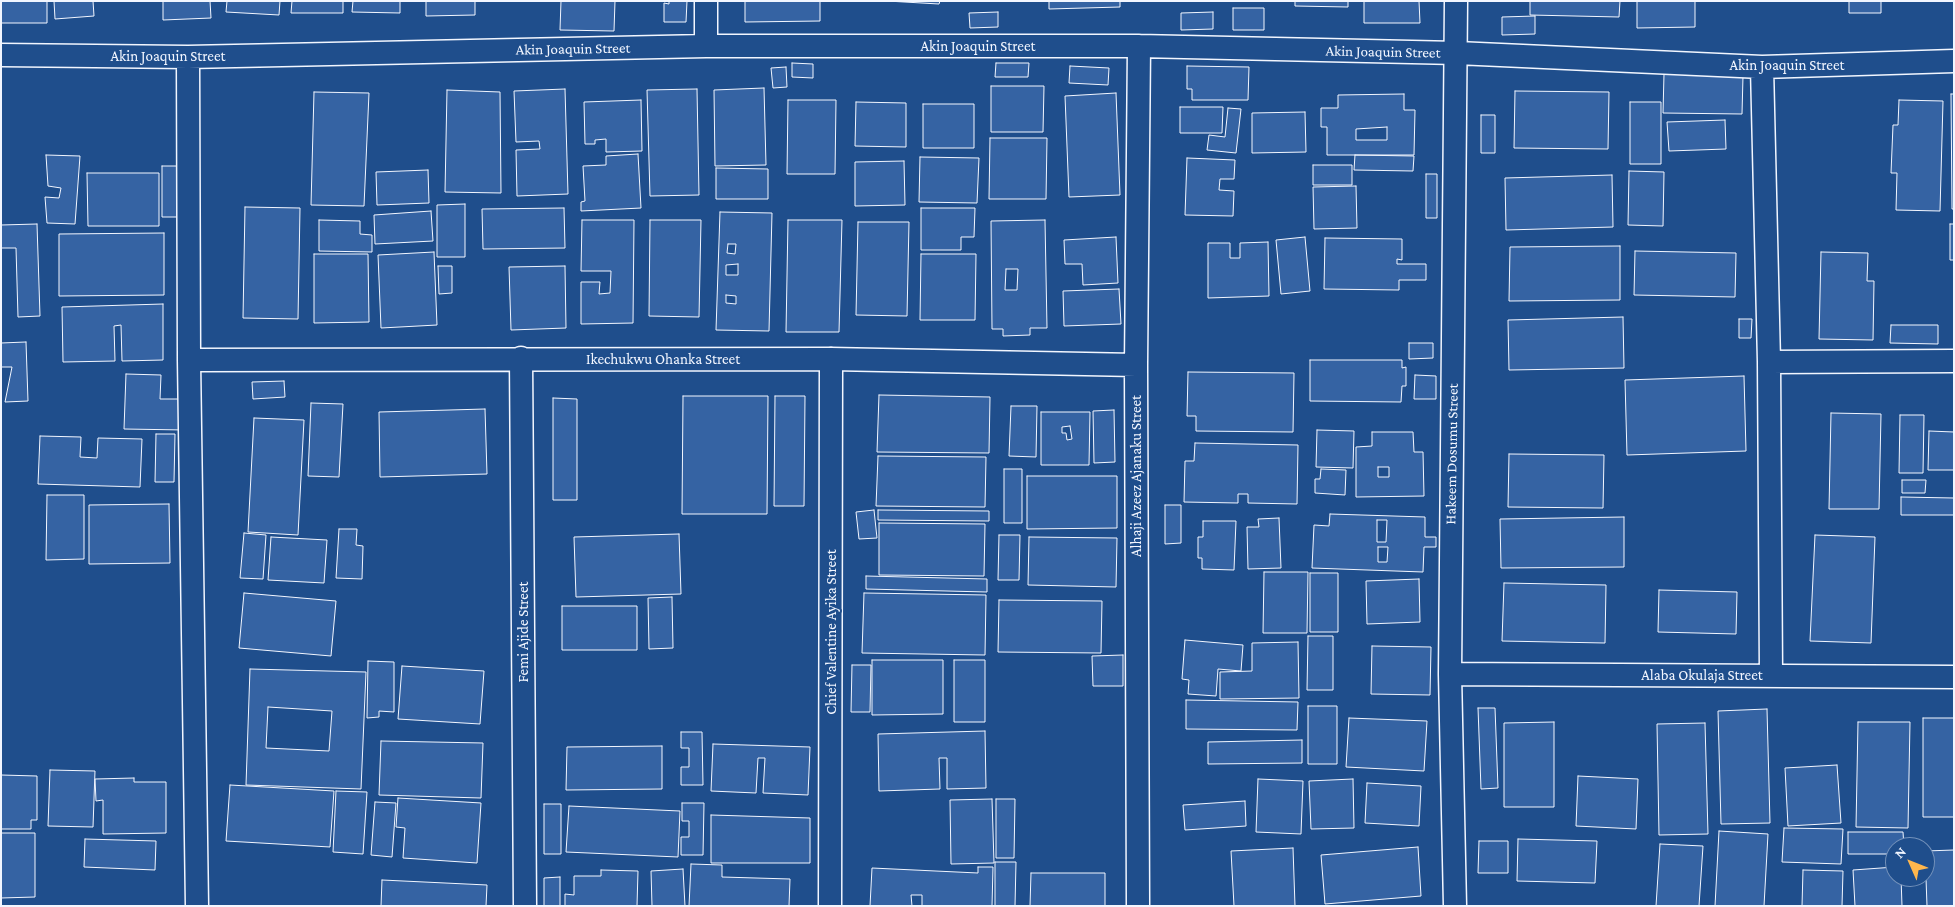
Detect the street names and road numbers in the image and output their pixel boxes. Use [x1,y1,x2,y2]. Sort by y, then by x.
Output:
street label: Akin Joaquin Street [921,37,1035,55]
street label: Akin Joaquin Street [515,39,631,59]
street label: Akin Joaquin Street [1325,42,1441,62]
street label: Akin Joaquin Street [111,47,225,65]
street label: Akin Joaquin Street [1730,56,1844,74]
street label: Ikechukwu Ohanka Street [586,350,740,368]
street label: Hakeem Dosumu Street [1442,383,1462,525]
street label: Alhaji Azeez Ajanaku Street [1127,395,1145,557]
street label: Chief Valentine Ayika Street [822,549,840,715]
street label: Femi Ajide Street [514,582,532,682]
street label: Alaba Okulaja Street [1641,666,1763,684]

